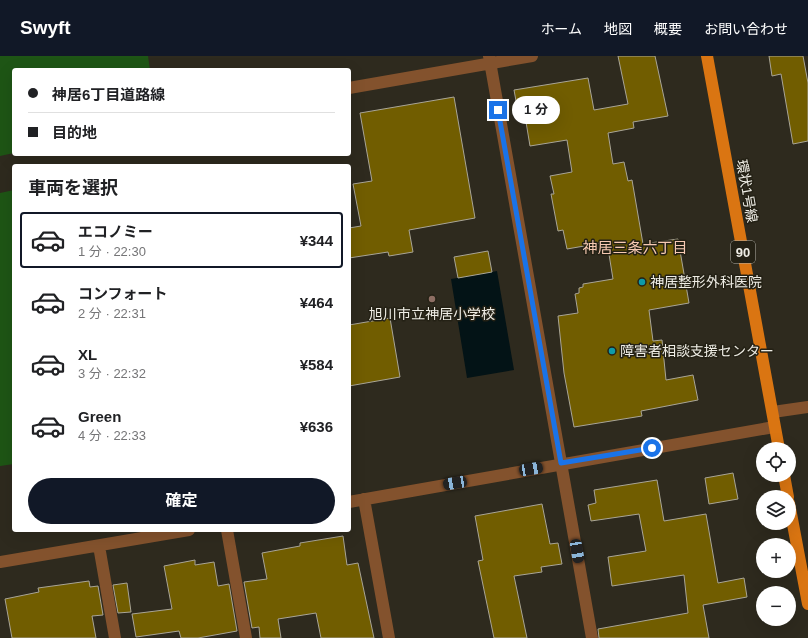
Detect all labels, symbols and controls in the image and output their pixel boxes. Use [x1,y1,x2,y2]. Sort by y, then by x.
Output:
text: Swyft [20,17,71,38]
text: ホーム [540,21,582,37]
text: 地図 [604,21,632,37]
text: 概要 [654,21,682,37]
text: お問い合わせ [704,21,788,37]
text: 神居6丁目道路線 [52,86,165,103]
callout: 1 分 [512,96,560,124]
route end [489,101,507,119]
text: 1 分 [524,102,548,117]
text: 目的地 [52,124,97,141]
street label: 環状1号線 [734,158,760,224]
text: 車両を選択 [28,178,118,198]
icon: car [30,222,66,258]
text: エコノミー [78,223,153,240]
text: ¥344 [300,232,333,249]
district label: 神居三条六丁目 [582,239,688,256]
road number: 90 [731,241,755,263]
text: 1 分 · 22:30 [78,244,146,259]
place label: 神居整形外科医院 [650,274,762,290]
marker: 神居整形外科医院 [637,277,647,287]
icon: car [30,284,66,320]
text: コンフォート [78,285,168,302]
text: ¥464 [300,294,333,311]
marker: 旭川市立神居小学校 [427,294,437,304]
text: 2 分 · 22:31 [78,306,146,321]
place label: 旭川市立神居小学校 [369,306,495,322]
place label: 障害者相談支援センター [620,343,774,359]
icon: car [30,346,66,382]
text: XL [78,346,97,363]
marker: 障害者相談支援センター [607,346,617,356]
text: ¥584 [300,356,333,373]
text: 3 分 · 22:32 [78,366,146,381]
icon: car [30,408,66,444]
text: Green [78,408,121,425]
text: ¥636 [300,418,333,435]
text: 4 分 · 22:33 [78,428,146,443]
route start [643,439,661,457]
map controls [756,442,796,626]
button: locate [756,442,796,482]
car [518,461,544,477]
car [442,475,468,491]
button: 確定 [28,478,335,524]
button: layers [756,490,796,530]
car [569,538,585,564]
button: + [756,538,796,578]
button: − [756,586,796,626]

